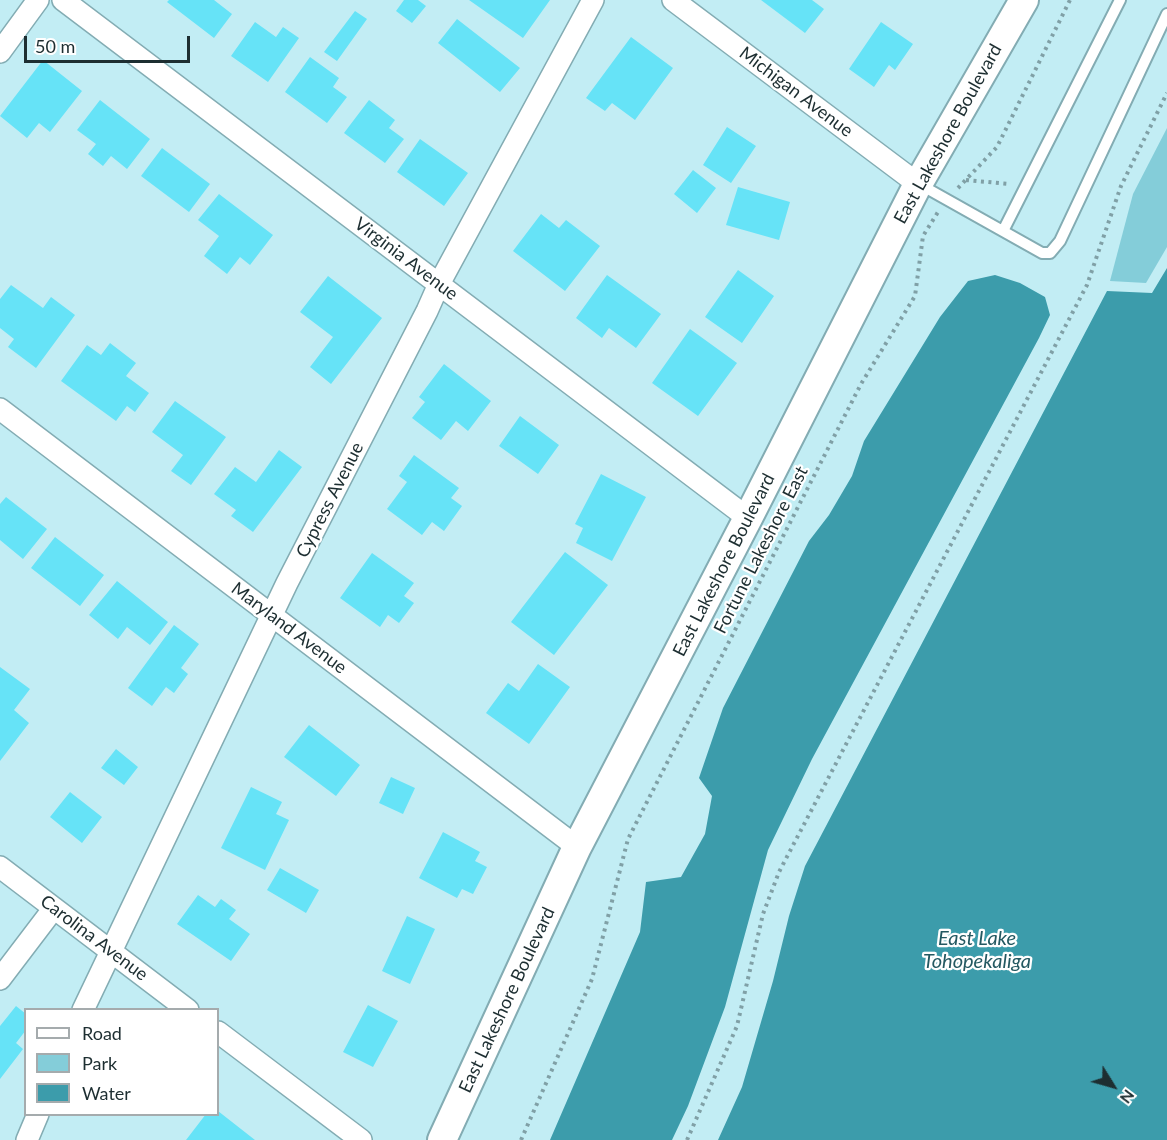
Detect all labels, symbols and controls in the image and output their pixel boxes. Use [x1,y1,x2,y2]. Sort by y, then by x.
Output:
scale bar [27,24,194,62]
text: 50 m [35,35,75,57]
street label: East Lakeshore Boulevard [889,40,1007,228]
street label: Michigan Avenue [735,42,857,142]
street label: Virginia Avenue [350,213,462,305]
street label: Cypress Avenue [292,439,368,561]
street label: Fortune Lakeshore East [709,463,813,637]
street label: East Lakeshore Boulevard [668,470,780,660]
street label: Maryland Avenue [227,578,351,678]
street label: Carolina Avenue [36,891,152,985]
street label: East Lakeshore Boulevard [454,904,560,1096]
water label: East Lake Tohopekaliga [923,927,1031,974]
legend [24,1008,219,1116]
text: Road [82,1022,122,1044]
text: Park [82,1052,117,1074]
north arrow [1083,1056,1143,1116]
text: Water [82,1082,131,1104]
text: N [1116,1086,1139,1108]

